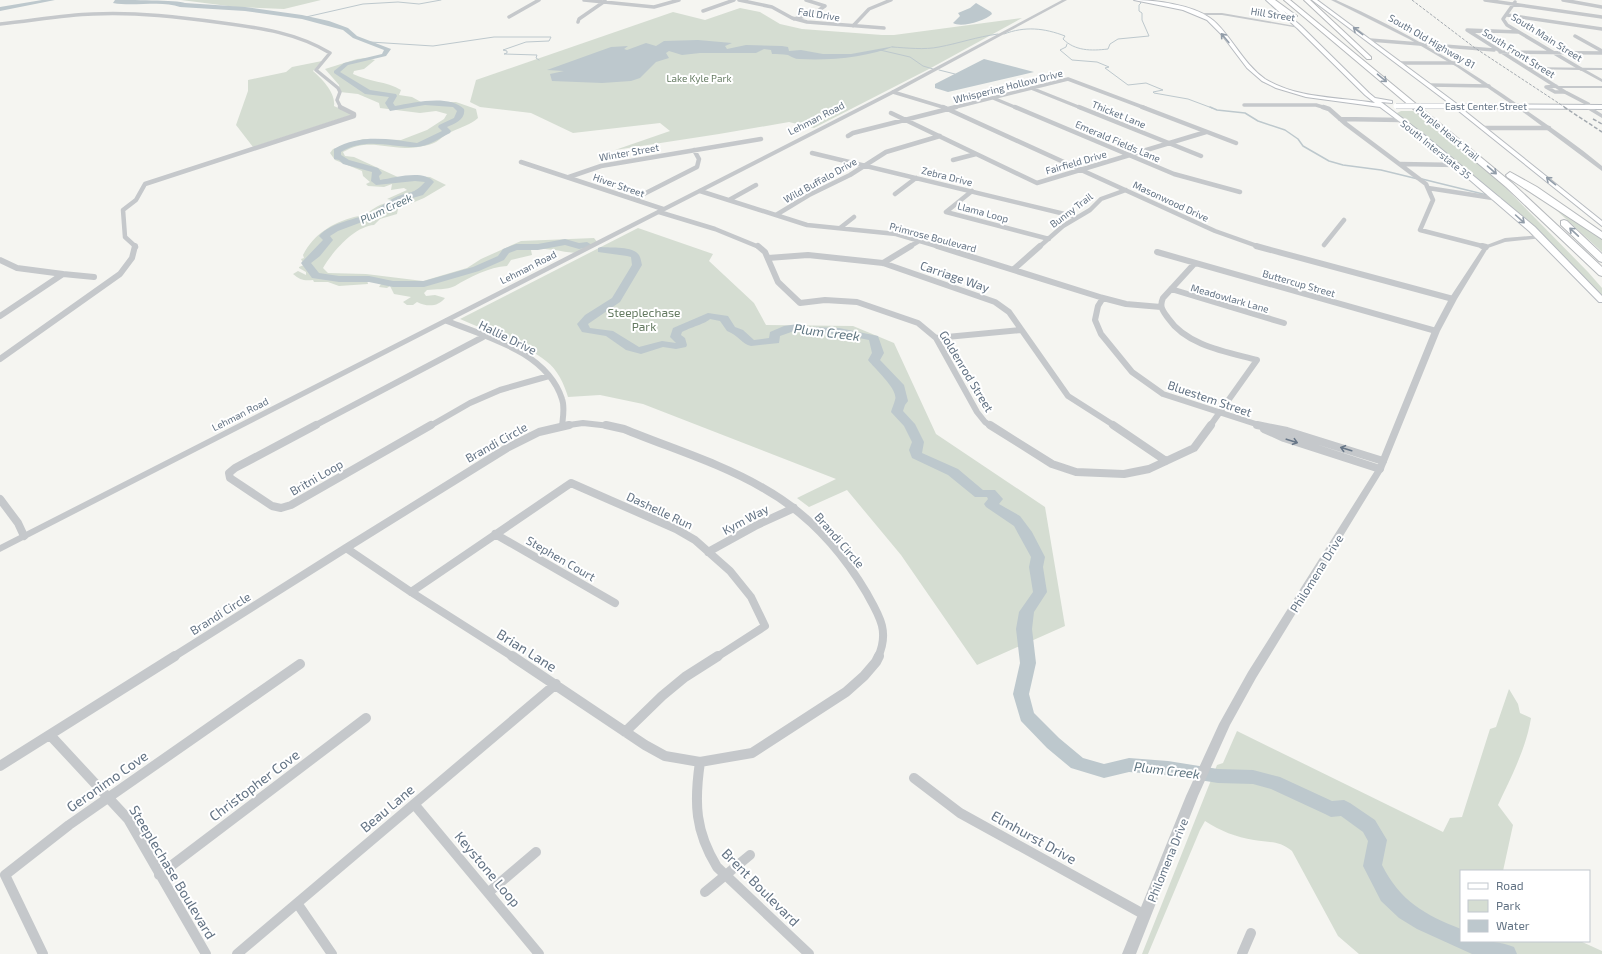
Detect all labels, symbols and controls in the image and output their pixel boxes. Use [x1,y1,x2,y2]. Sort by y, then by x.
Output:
street label: Fall Drive [797,5,841,23]
street label: Hill Street [1250,5,1296,23]
street label: South Main Street [1509,10,1585,64]
street label: South Old Highway 81 [1387,11,1477,71]
street label: South Front Street [1481,26,1558,80]
one-way arrow [1353,27,1364,35]
one-way arrow [1221,32,1230,43]
street label: Whispering Hollow Drive [952,67,1064,105]
park label: Lake Kyle Park [666,72,732,84]
one-way arrow [1376,74,1387,83]
street label: Thicket Lane [1090,98,1148,130]
street label: Lehman Road [786,99,846,137]
street label: East Center Street [1445,100,1527,112]
street label: Purple Heart Trail [1414,103,1482,163]
street label: South Interstate 35 [1398,117,1474,181]
street label: Emerald Fields Lane [1074,118,1162,164]
street label: Winter Street [598,141,660,163]
street label: Fairfield Drive [1044,148,1108,176]
street label: Wild Buffalo Drive [781,155,859,205]
street label: Zebra Drive [920,164,974,188]
one-way arrow [1487,166,1498,175]
street label: Hiver Street [592,171,646,199]
one-way arrow [1545,177,1556,186]
street label: Masonwood Drive [1131,178,1211,224]
water label: Plum Creek [358,190,414,226]
street label: Bunny Trail [1047,190,1095,230]
street label: Llama Loop [956,199,1010,225]
one-way arrow [1515,214,1526,223]
street label: Primrose Boulevard [888,220,978,254]
one-way arrow [1569,227,1579,237]
street label: Lehman Road [498,248,558,286]
street label: Carriage Way [918,258,992,295]
street label: Buttercup Street [1261,267,1337,299]
street label: Meadowlark Lane [1190,281,1270,315]
park label: Steeplechase Park [607,305,681,333]
street label: Hallie Drive [477,317,539,357]
water label: Plum Creek [793,320,861,344]
street label: Goldenrod Street [937,328,997,415]
street label: Bluestem Street [1166,377,1254,419]
street label: Lehman Road [210,395,270,433]
street label: Brandi Circle [463,419,529,465]
one-way arrow [1286,437,1298,445]
one-way arrow [1340,445,1353,452]
street label: Britni Loop [287,456,345,498]
street label: Dashelle Run [625,489,695,531]
street label: Kym Way [720,501,771,537]
street label: Brandi Circle [812,509,868,571]
street label: Philomena Drive [1286,532,1346,614]
street label: Stephen Court [524,533,598,584]
street label: Brandi Circle [187,589,253,637]
street label: Brian Lane [494,625,560,675]
street label: Christopher Cove [206,746,302,824]
street label: Geronimo Cove [63,747,151,815]
water label: Plum Creek [1133,758,1201,782]
street label: Beau Lane [356,780,418,836]
street label: Steeplechase Boulevard [126,802,220,942]
street label: Elmhurst Drive [988,807,1080,867]
street label: Philomena Drive [1144,816,1190,904]
street label: Keystone Loop [451,828,525,910]
street label: Brent Boulevard [719,845,803,929]
legend [1460,870,1590,942]
text: Road [1496,878,1524,892]
text: Park [1496,898,1521,912]
text: Water [1496,918,1530,932]

